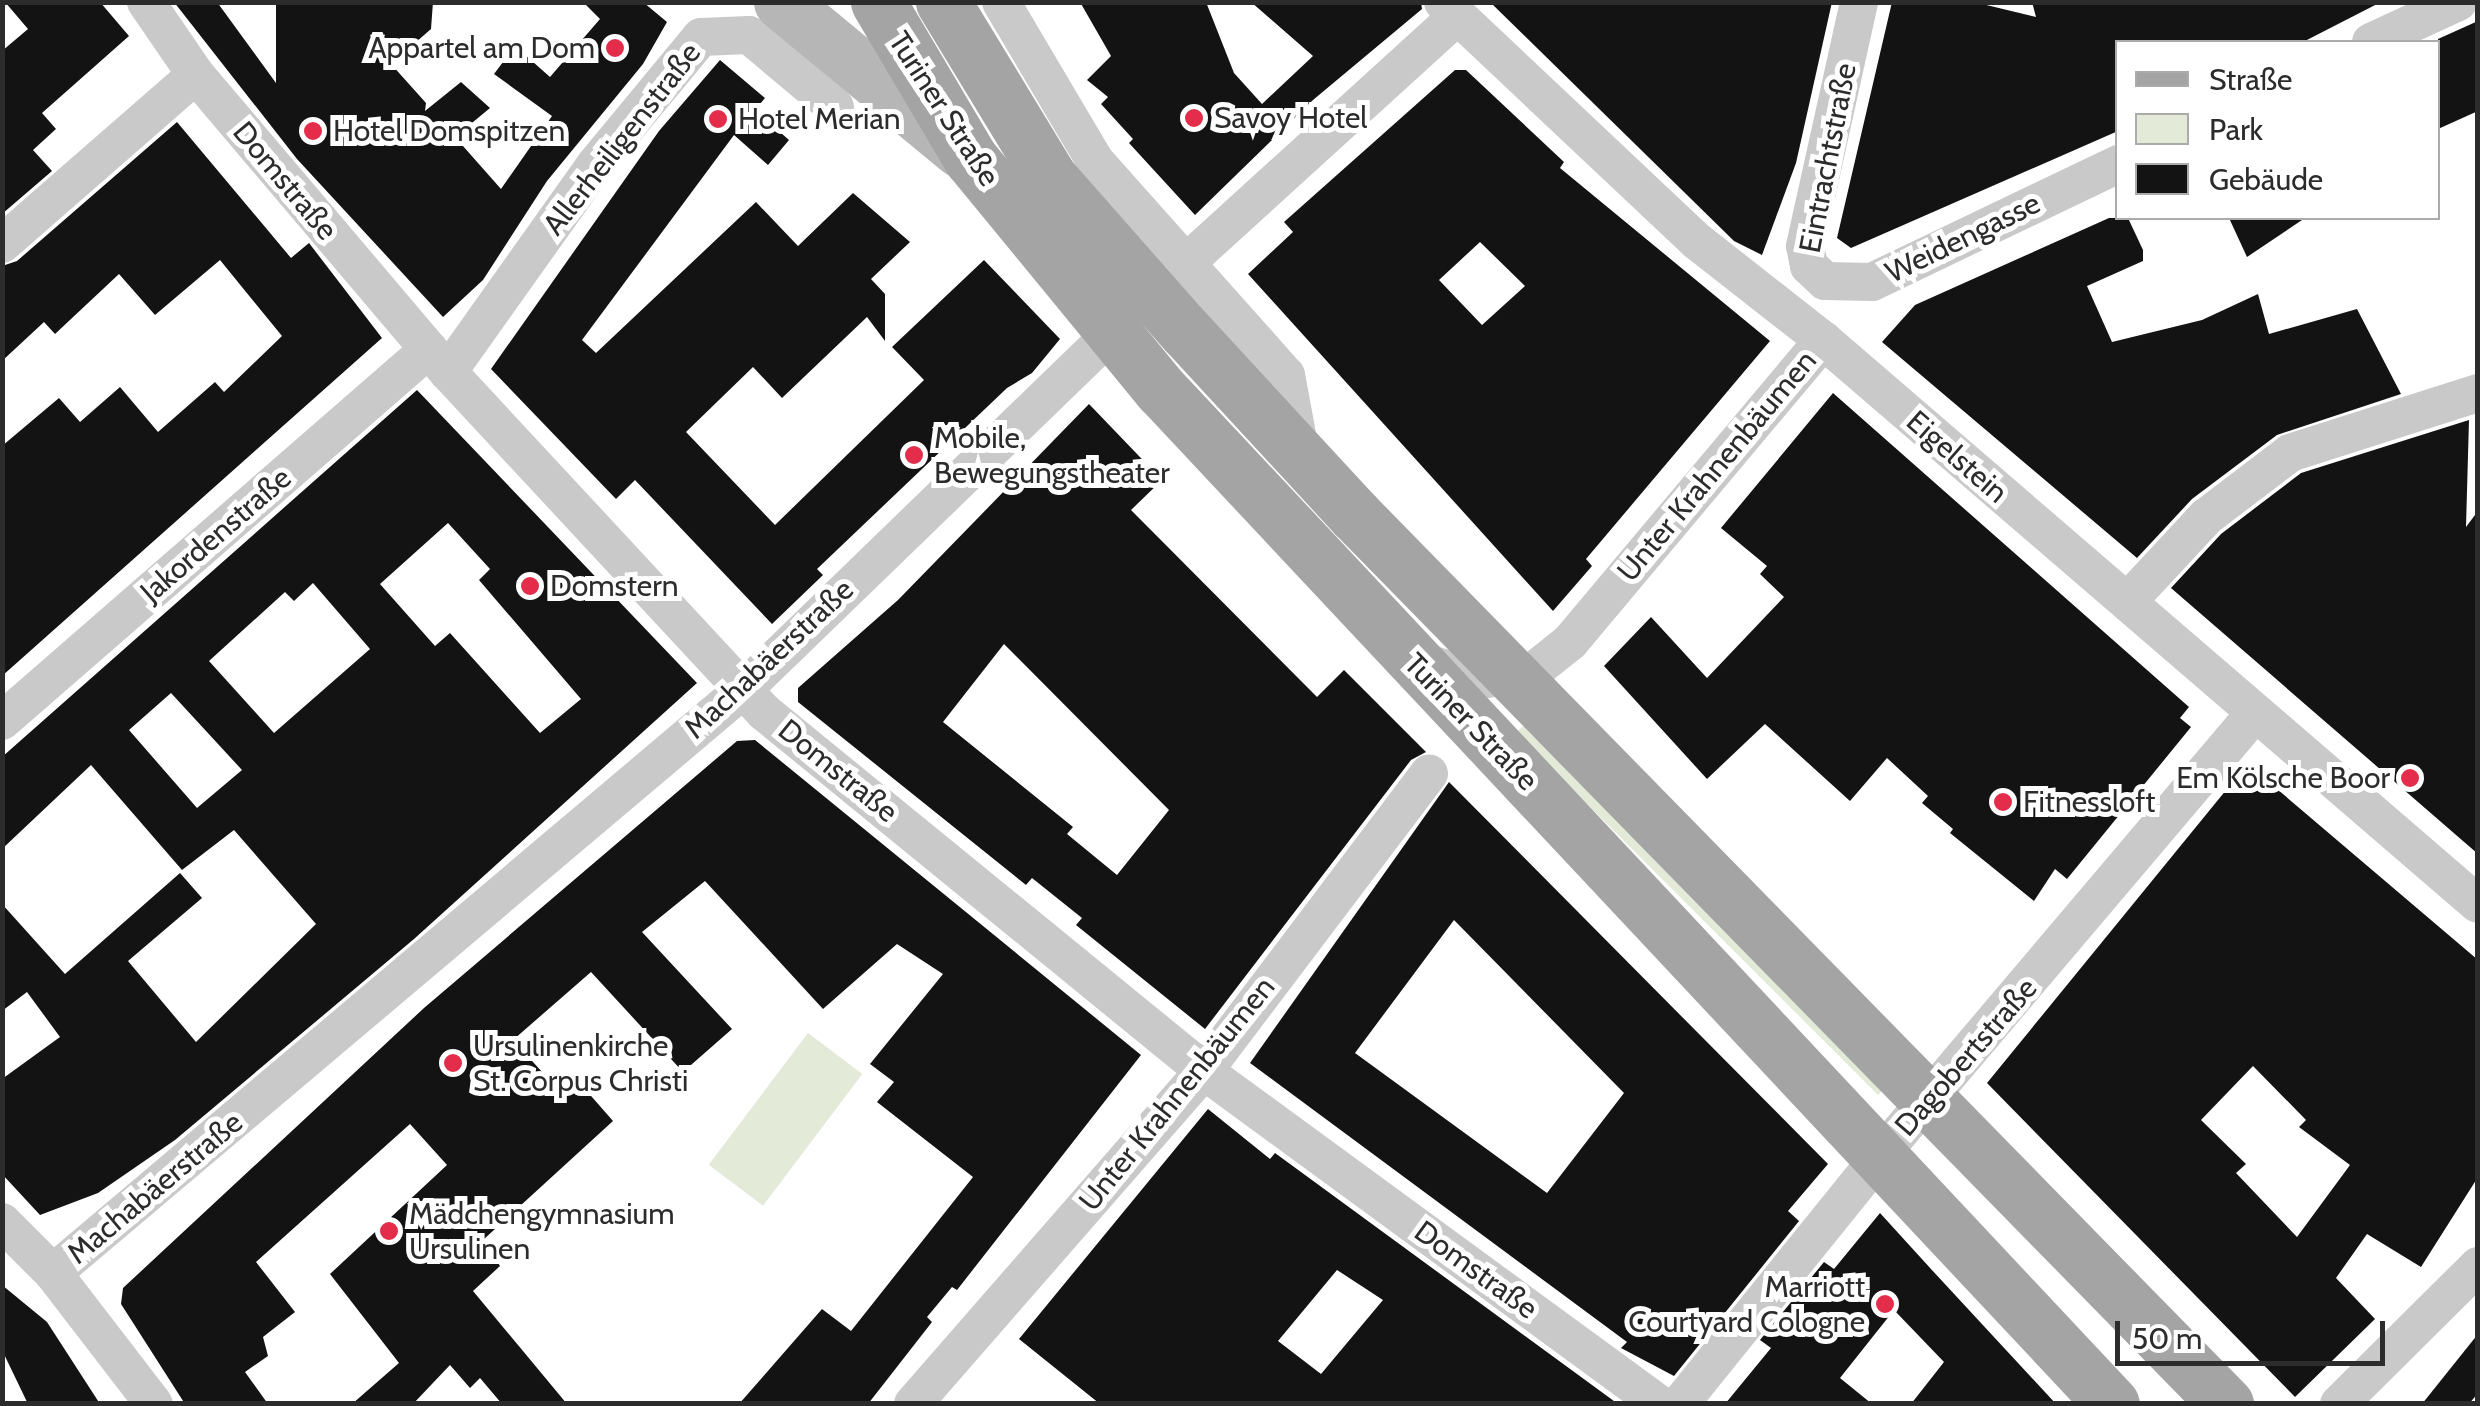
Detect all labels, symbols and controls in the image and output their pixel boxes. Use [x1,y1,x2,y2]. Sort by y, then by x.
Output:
street label: Turiner Straße [881,25,1007,193]
place label: Appartel am Dom [368,30,595,66]
street label: Allerheiligenstraße [536,36,708,242]
marker: Appartel am Dom [604,37,626,59]
legend [2115,40,2440,220]
street label: Eintrachtstraße [1792,60,1864,256]
text: Straße [2209,61,2292,98]
place label: Savoy Hotel [1214,100,1367,136]
place label: Hotel Merian [738,101,901,137]
marker: Savoy Hotel [1183,107,1205,129]
marker: Hotel Merian [707,108,729,130]
text: Park [2209,111,2263,148]
place label: Hotel Domspitzen [333,113,565,149]
street label: Domstraße [225,115,345,247]
marker: Hotel Domspitzen [302,120,324,142]
text: Gebäude [2209,161,2323,198]
street label: Weidengasse [1880,185,2046,291]
street label: Unter Krahnenbäumen [1610,343,1824,589]
street label: Eigelstein [1899,403,2015,511]
place label: Mobile, Bewegungstheater [934,420,1170,490]
marker: Mobile, Bewegungstheater [903,444,925,466]
street label: Jakordenstraße [133,460,299,610]
place label: Domstern [550,568,678,604]
street label: Machabäerstraße [677,572,861,746]
marker: Domstern [519,575,541,597]
street label: Turiner Straße [1397,646,1545,798]
street label: Domstraße [771,712,905,830]
place label: Em Kölsche Boor [2176,760,2390,796]
marker: Em Kölsche Boor [2399,767,2421,789]
place label: Fitnessloft [2023,784,2155,820]
marker: Fitnessloft [1992,791,2014,813]
street label: Unter Krahnenbäumen [1072,970,1282,1218]
street label: Dagobertstraße [1888,971,2044,1143]
place label: Ursulinenkirche St. Corpus Christi [473,1028,688,1098]
marker: Ursulinenkirche St. Corpus Christi [442,1052,464,1074]
street label: Machabäerstraße [60,1104,250,1272]
place label: Mädchengymnasium Ursulinen [409,1196,675,1266]
street label: Domstraße [1408,1213,1544,1327]
marker: Mädchengymnasium Ursulinen [378,1220,400,1242]
place label: Marriott Courtyard Cologne [1628,1269,1865,1340]
marker: Marriott Courtyard Cologne [1874,1293,1896,1315]
scale bar [2120,1301,2390,1363]
text: 50 m [2132,1320,2202,1357]

